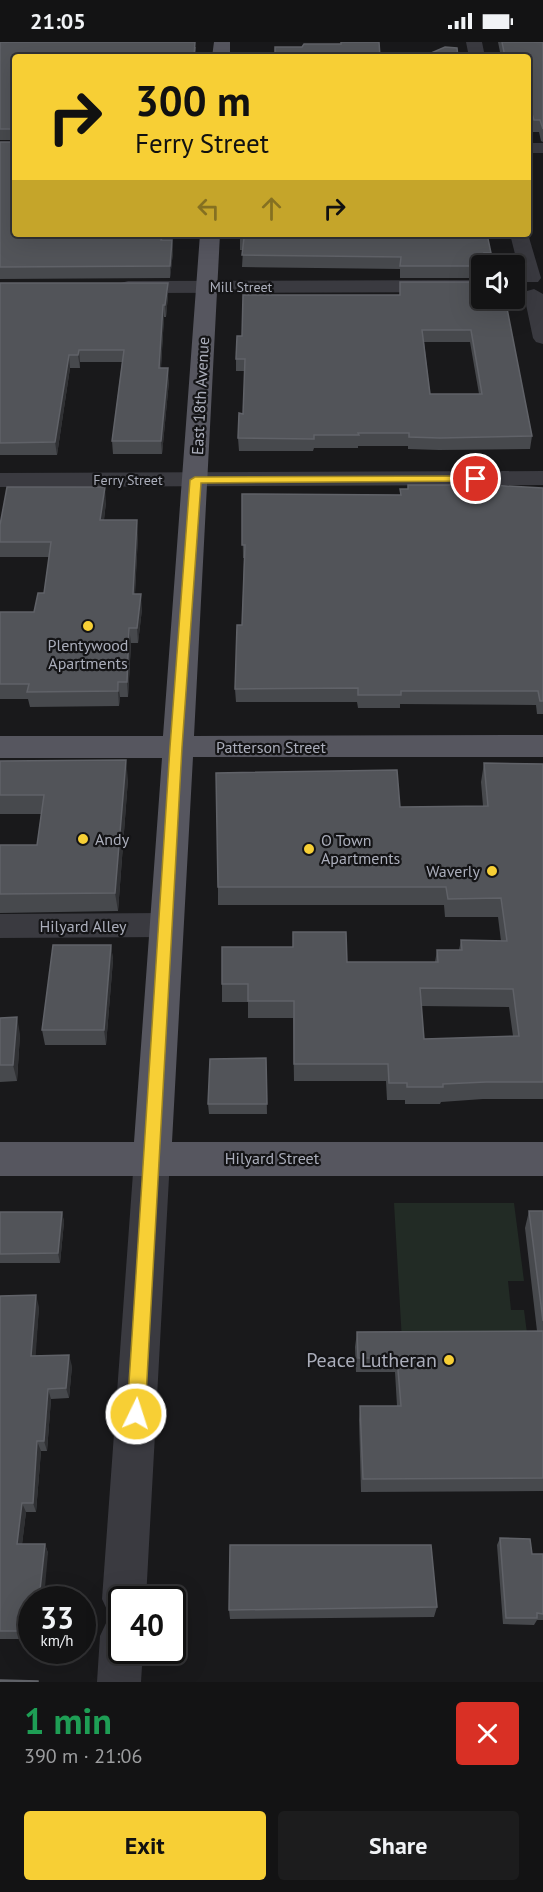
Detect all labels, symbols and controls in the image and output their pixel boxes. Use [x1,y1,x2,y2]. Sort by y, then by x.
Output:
text: 21:05 [30,7,86,35]
text: 300 m [135,73,251,128]
icon: right [36,78,114,156]
text: Ferry Street [135,126,269,160]
icon: left [192,192,225,225]
icon: ahead [255,192,288,225]
icon: right [318,192,351,225]
map controls [471,255,525,309]
button: sound [471,255,525,309]
street label: Mill Street [210,278,272,296]
street label: East 18th Avenue [187,336,213,456]
pin [450,453,501,504]
icon: arrive [459,462,492,495]
street label: Ferry Street [93,471,163,489]
marker: Plentywood Apartments [81,619,95,633]
place label: Plentywood Apartments [48,635,128,673]
street label: Patterson Street [216,737,326,757]
place label: Andy [95,829,130,849]
place label: O Town Apartments [321,830,401,868]
marker: Andy [76,832,90,846]
marker: O Town Apartments [302,842,316,856]
place label: Waverly [426,861,481,881]
marker: Waverly [485,864,499,878]
street label: Hilyard Alley [40,916,127,936]
street label: Hilyard Street [225,1148,320,1168]
place label: Peace Lutheran [306,1347,437,1373]
marker: Peace Lutheran [442,1353,456,1367]
position arrow [104,1382,168,1446]
speed limit sign: 40 [108,1586,186,1664]
text: 33 [40,1598,74,1637]
text: km/h [41,1631,73,1650]
text: 1 min [24,1697,112,1744]
button: close [456,1702,519,1765]
text: 390 m · 21:06 [24,1743,142,1769]
button: Exit [24,1811,266,1880]
button: Share [278,1811,519,1880]

